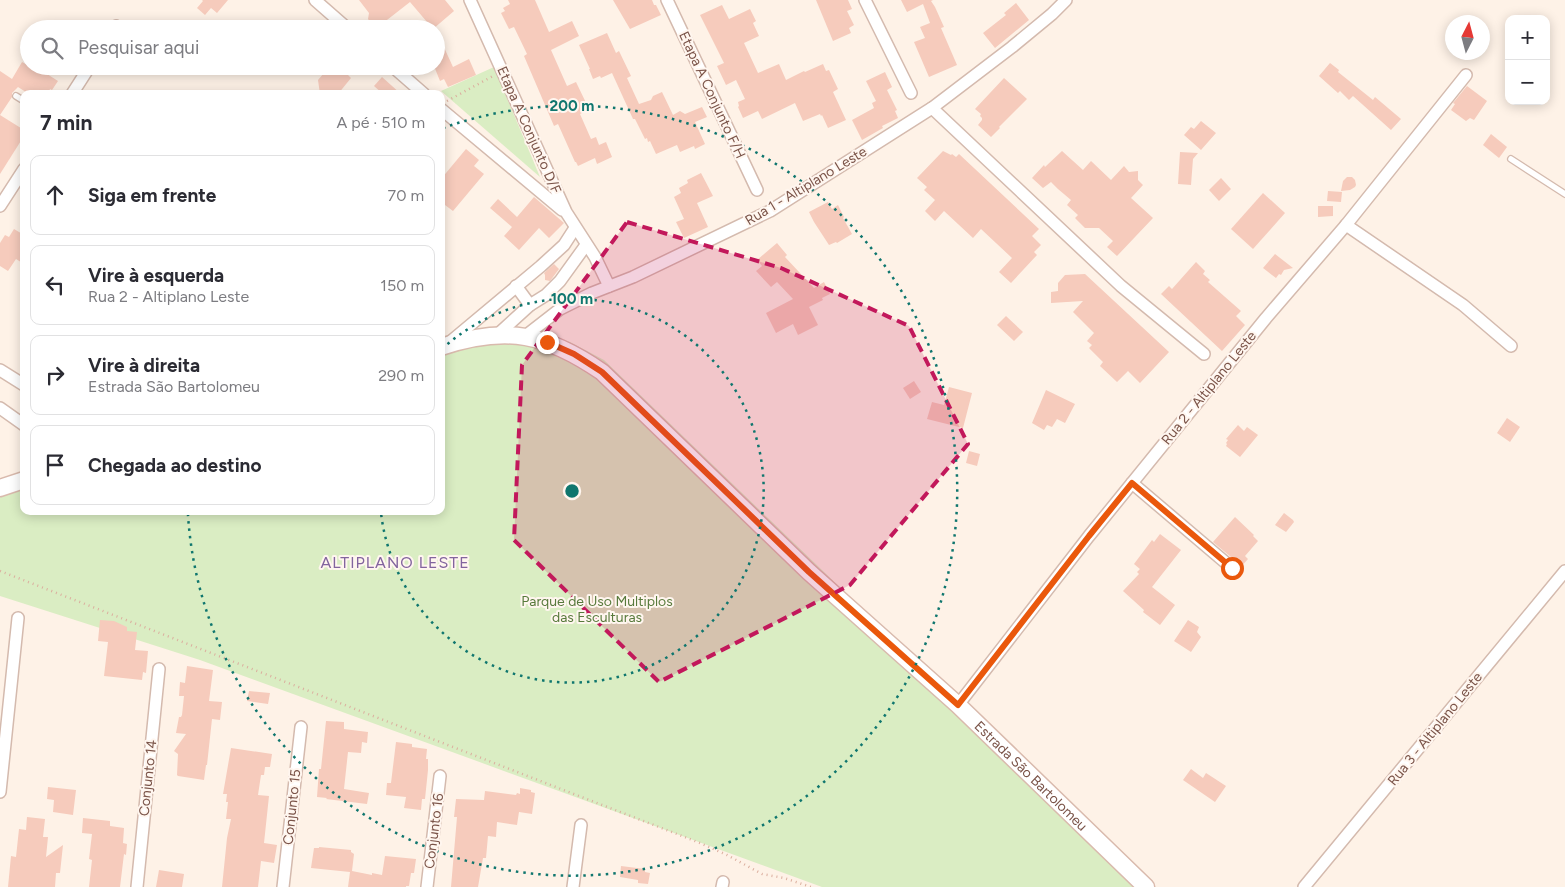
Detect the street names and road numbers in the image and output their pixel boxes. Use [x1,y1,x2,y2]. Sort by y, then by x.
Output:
street label: Etapa A Conjunto F/H [675,29,749,161]
street label: Etapa A Conjunto D/F [493,64,565,197]
street label: Rua 1 - Altiplano Leste [742,143,870,229]
street label: Rua 2 - Altiplano Leste [1158,328,1260,448]
street label: Rua 3 - Altiplano Leste [1384,669,1486,789]
street label: Estrada São Bartolomeu [971,717,1091,834]
street label: Conjunto 14 [136,739,160,817]
street label: Conjunto 15 [280,768,304,846]
street label: Conjunto 16 [421,792,447,870]

